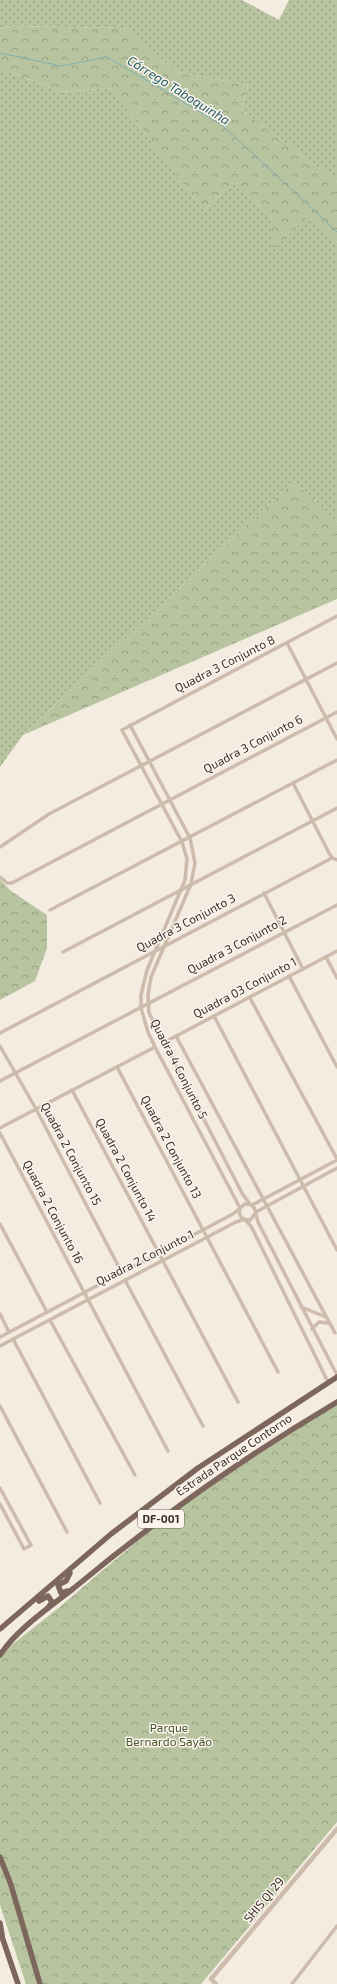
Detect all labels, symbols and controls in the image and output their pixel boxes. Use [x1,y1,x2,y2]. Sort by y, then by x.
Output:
water label: Córrego Taboquinha [125,52,233,128]
street label: Quadra 3 Conjunto 8 [172,632,277,695]
street label: Quadra 3 Conjunto 6 [201,711,305,776]
street label: Quadra 3 Conjunto 3 [134,890,238,955]
street label: Quadra 3 Conjunto 2 [185,912,289,977]
street label: Quadra 03 Conjunto 1 [190,954,299,1021]
street label: Quadra 4 Conjunto 5 [148,1016,211,1121]
street label: Quadra 2 Conjunto 13 [138,1093,205,1201]
street label: Quadra 2 Conjunto 15 [38,1100,105,1208]
street label: Quadra 2 Conjunto 14 [93,1115,160,1224]
street label: Quadra 2 Conjunto 16 [20,1157,87,1266]
street label: Quadra 2 Conjunto 1 [93,1226,196,1289]
street label: Estrada Parque Contorno [173,1410,294,1498]
road number: DF-001 [138,1510,184,1528]
park label: Parque Bernardo Sayão [126,1720,212,1748]
street label: SHIS QI 29 [240,1874,287,1925]

